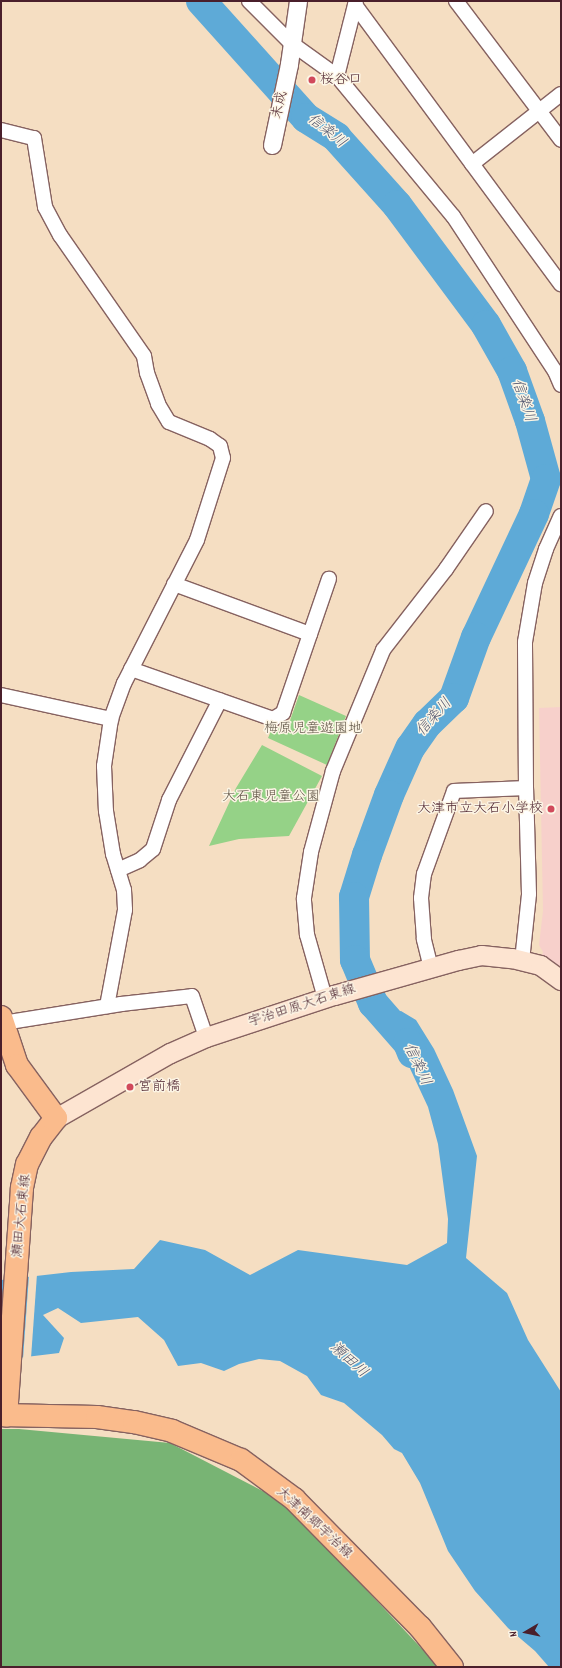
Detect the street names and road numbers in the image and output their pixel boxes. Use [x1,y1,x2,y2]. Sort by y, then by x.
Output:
street label: 未成 [269,90,291,120]
street label: 宇治田原大石東線 [246,981,358,1031]
street label: 瀬田大石東線 [9,1173,35,1259]
street label: 大津南郷宇治線 [272,1483,356,1563]

